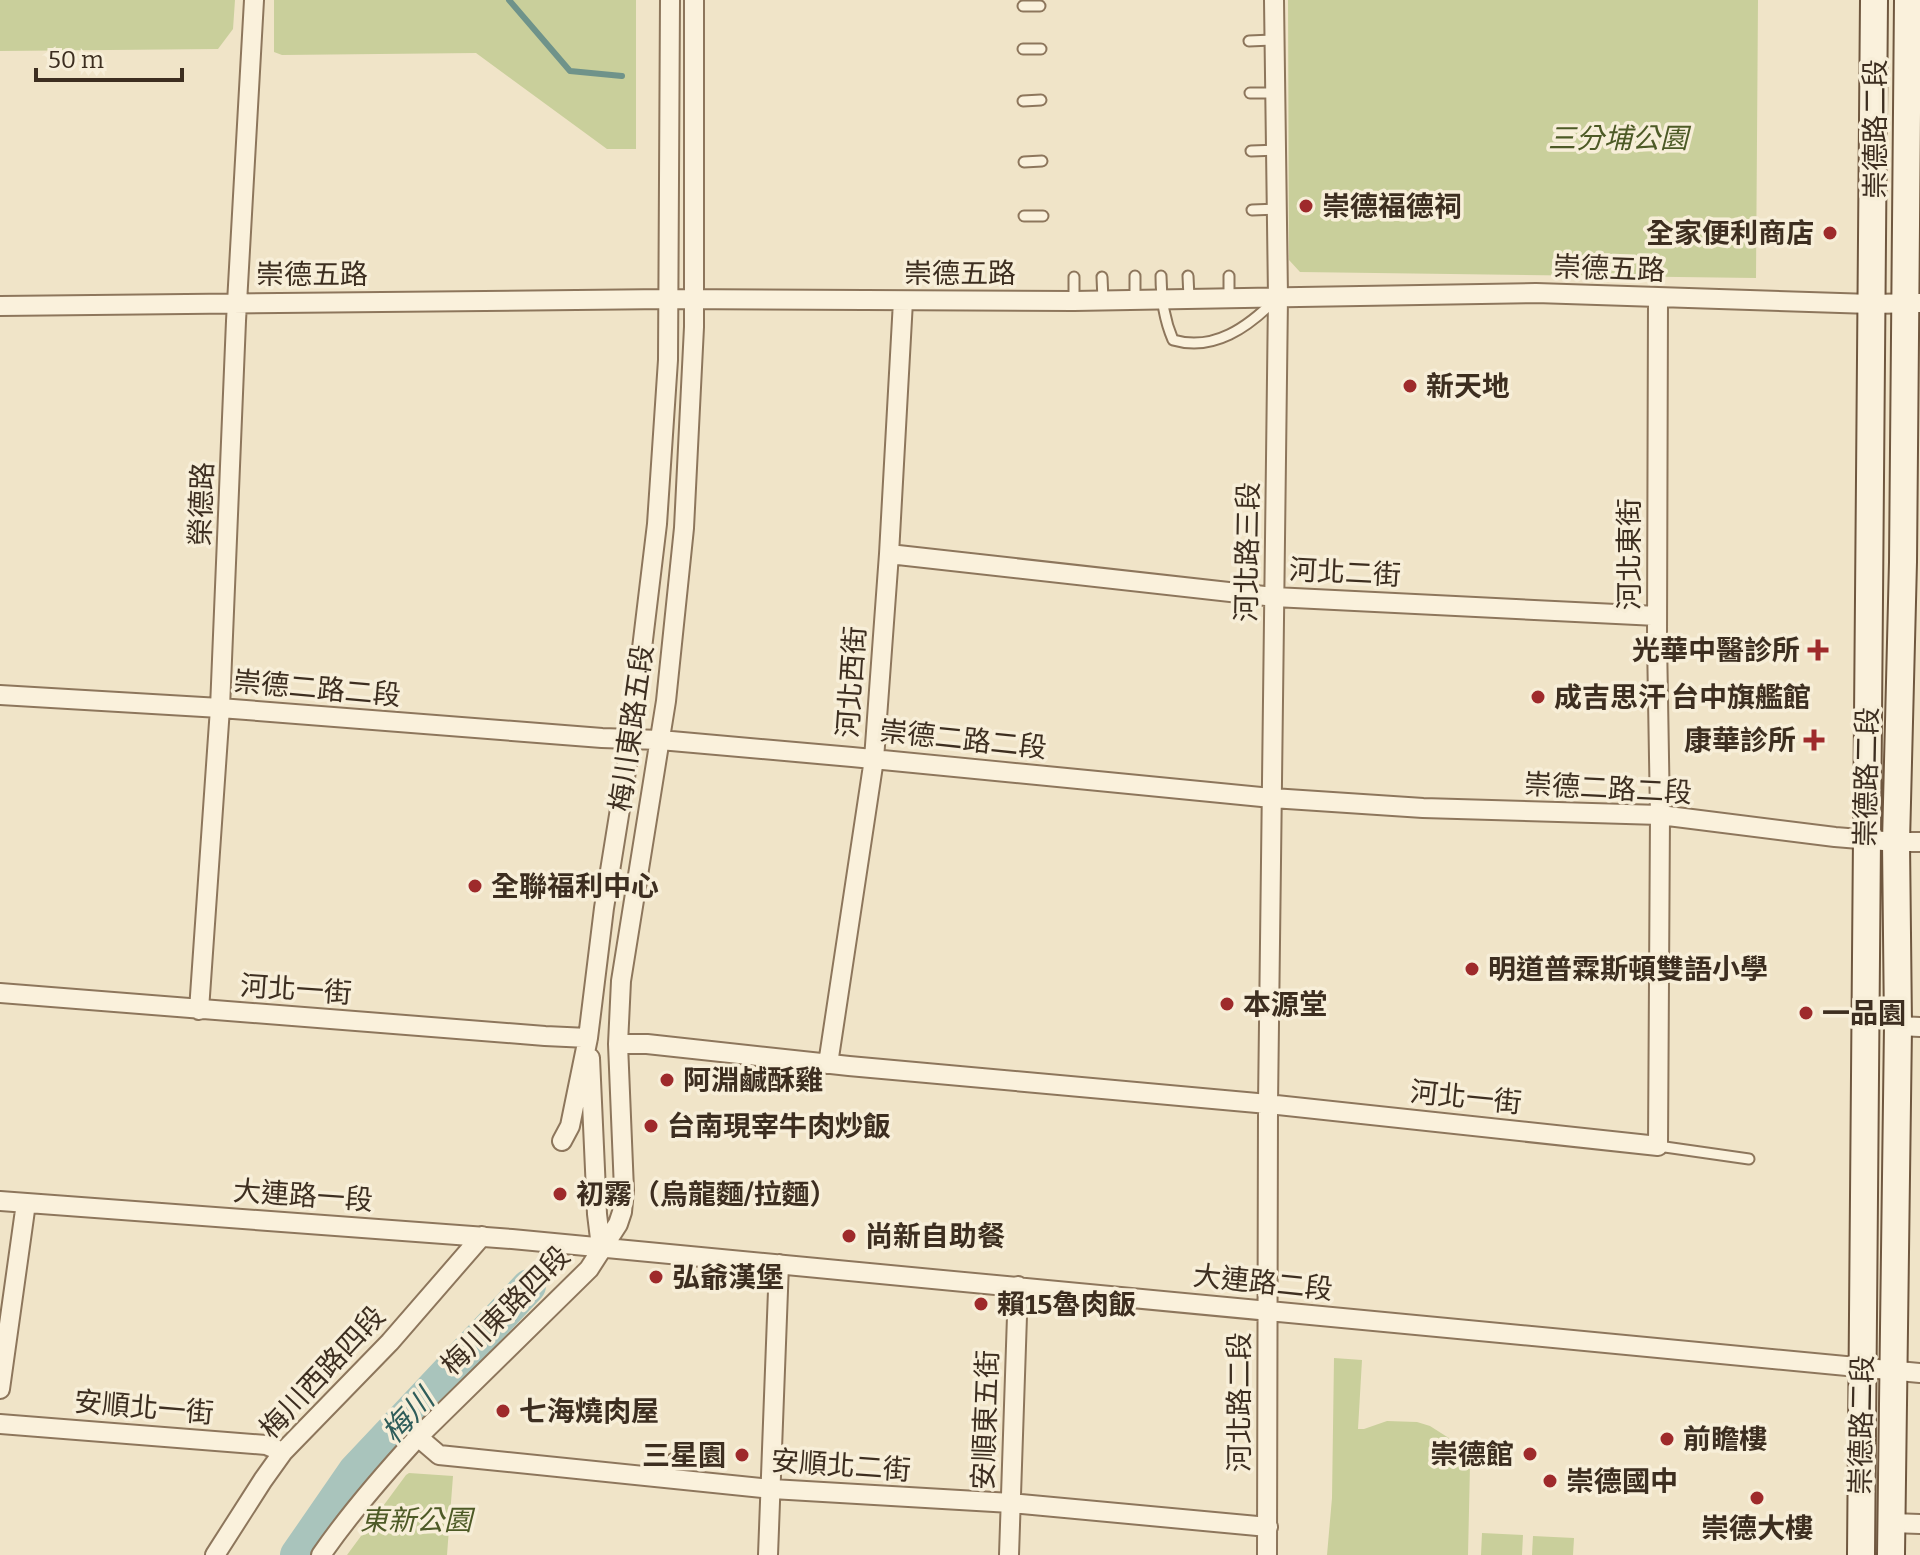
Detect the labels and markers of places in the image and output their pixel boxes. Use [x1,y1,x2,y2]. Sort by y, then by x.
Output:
place label: 崇德福德祠 [1322,190,1462,223]
marker: 崇德福德祠 [1297,197,1315,215]
place label: 全家便利商店 [1646,217,1814,250]
marker: 全家便利商店 [1821,224,1839,242]
place label: 新天地 [1426,370,1510,403]
marker: 新天地 [1401,377,1419,395]
place label: 光華中醫診所 [1632,634,1800,667]
marker: 光華中醫診所 [1807,639,1829,661]
place label: 成吉思汗 台中旗艦館 [1554,681,1811,714]
marker: 成吉思汗 台中旗艦館 [1529,688,1547,706]
place label: 康華診所 [1684,724,1796,757]
marker: 康華診所 [1803,729,1825,751]
place label: 全聯福利中心 [491,870,659,903]
marker: 全聯福利中心 [466,877,484,895]
place label: 明道普霖斯頓雙語小學 [1488,953,1768,986]
marker: 明道普霖斯頓雙語小學 [1463,960,1481,978]
place label: 本源堂 [1243,988,1327,1021]
marker: 本源堂 [1218,995,1236,1013]
place label: 一品園 [1822,997,1906,1030]
marker: 一品園 [1797,1004,1815,1022]
place label: 阿淵鹹酥雞 [683,1064,823,1097]
marker: 阿淵鹹酥雞 [658,1071,676,1089]
place label: 台南現宰牛肉炒飯 [667,1110,891,1143]
marker: 台南現宰牛肉炒飯 [642,1117,660,1135]
place label: 初霧（烏龍麵/拉麵） [576,1178,838,1211]
marker: 初霧（烏龍麵/拉麵） [551,1185,569,1203]
place label: 尚新自助餐 [865,1220,1005,1253]
marker: 尚新自助餐 [840,1227,858,1245]
place label: 弘爺漢堡 [672,1261,784,1294]
marker: 弘爺漢堡 [647,1268,665,1286]
place label: 賴15魯肉飯 [997,1288,1136,1321]
marker: 賴15魯肉飯 [972,1295,990,1313]
place label: 七海燒肉屋 [519,1395,659,1428]
marker: 七海燒肉屋 [494,1402,512,1420]
place label: 前瞻樓 [1683,1423,1767,1456]
marker: 前瞻樓 [1658,1430,1676,1448]
place label: 崇德館 [1430,1438,1514,1471]
place label: 三星園 [642,1439,726,1472]
marker: 崇德館 [1521,1445,1539,1463]
marker: 三星園 [733,1446,751,1464]
place label: 崇德國中 [1566,1465,1678,1498]
marker: 崇德國中 [1541,1472,1559,1490]
marker: 崇德大樓 [1748,1489,1766,1507]
place label: 崇德大樓 [1701,1512,1813,1545]

